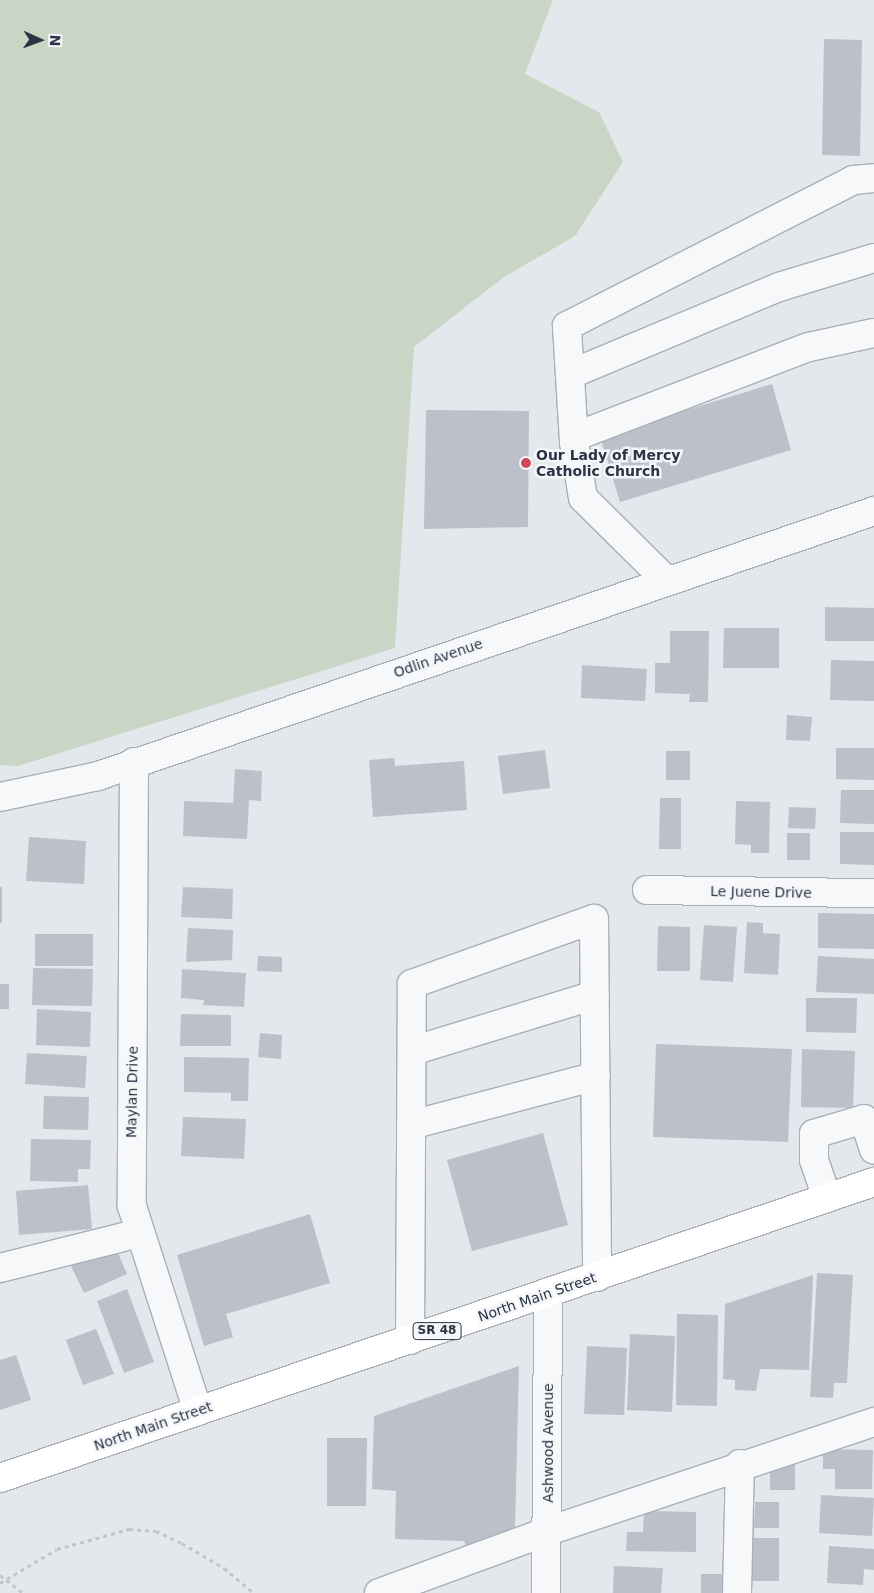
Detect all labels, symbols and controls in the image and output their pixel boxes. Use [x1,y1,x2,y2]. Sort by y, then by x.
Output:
north arrow [15,15,65,65]
text: N [47,34,63,47]
place label: Our Lady of Mercy Catholic Church [536,447,680,480]
marker: Our Lady of Mercy Catholic Church [520,457,532,469]
street label: Odlin Avenue [391,635,485,681]
street label: Le Juene Drive [710,883,812,901]
street label: Maylan Drive [123,1046,141,1138]
street label: North Main Street [476,1269,598,1325]
road number: SR 48 [412,1322,462,1340]
street label: Ashwood Avenue [540,1383,556,1503]
street label: North Main Street [92,1398,214,1454]

